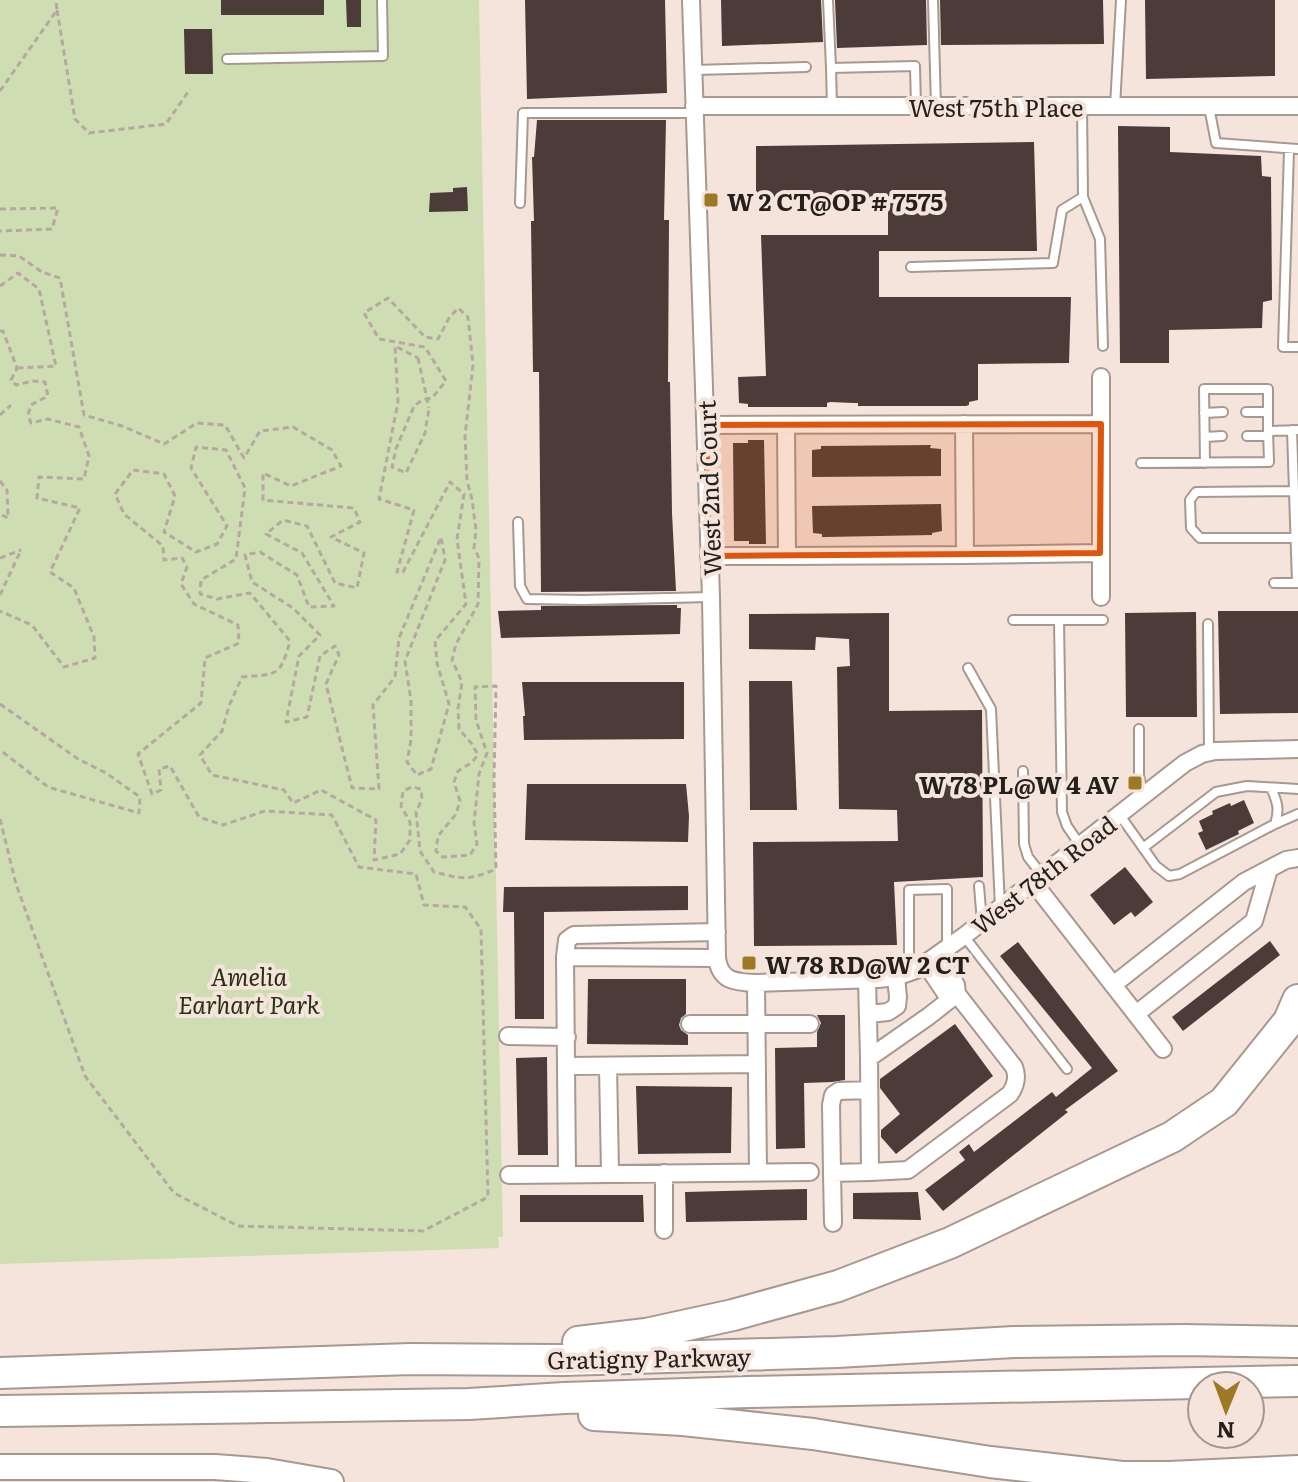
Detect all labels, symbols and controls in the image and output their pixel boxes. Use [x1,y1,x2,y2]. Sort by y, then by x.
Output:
street label: West 75th Place [909,89,1083,124]
place label: W 2 CT@OP # 7575 [727,183,943,218]
marker: W 2 CT@OP # 7575 [702,191,720,209]
street label: West 2nd Court [687,399,729,576]
place label: W 78 PL@W 4 AV [919,766,1119,801]
marker: W 78 PL@W 4 AV [1126,774,1144,792]
street label: West 78th Road [963,806,1123,942]
place label: W 78 RD@W 2 CT [765,946,970,981]
marker: W 78 RD@W 2 CT [740,954,758,972]
park label: Amelia Earhart Park [178,958,321,1021]
street label: Gratigny Parkway [547,1338,751,1376]
north arrow [1186,1370,1266,1450]
text: N [1216,1415,1235,1448]

